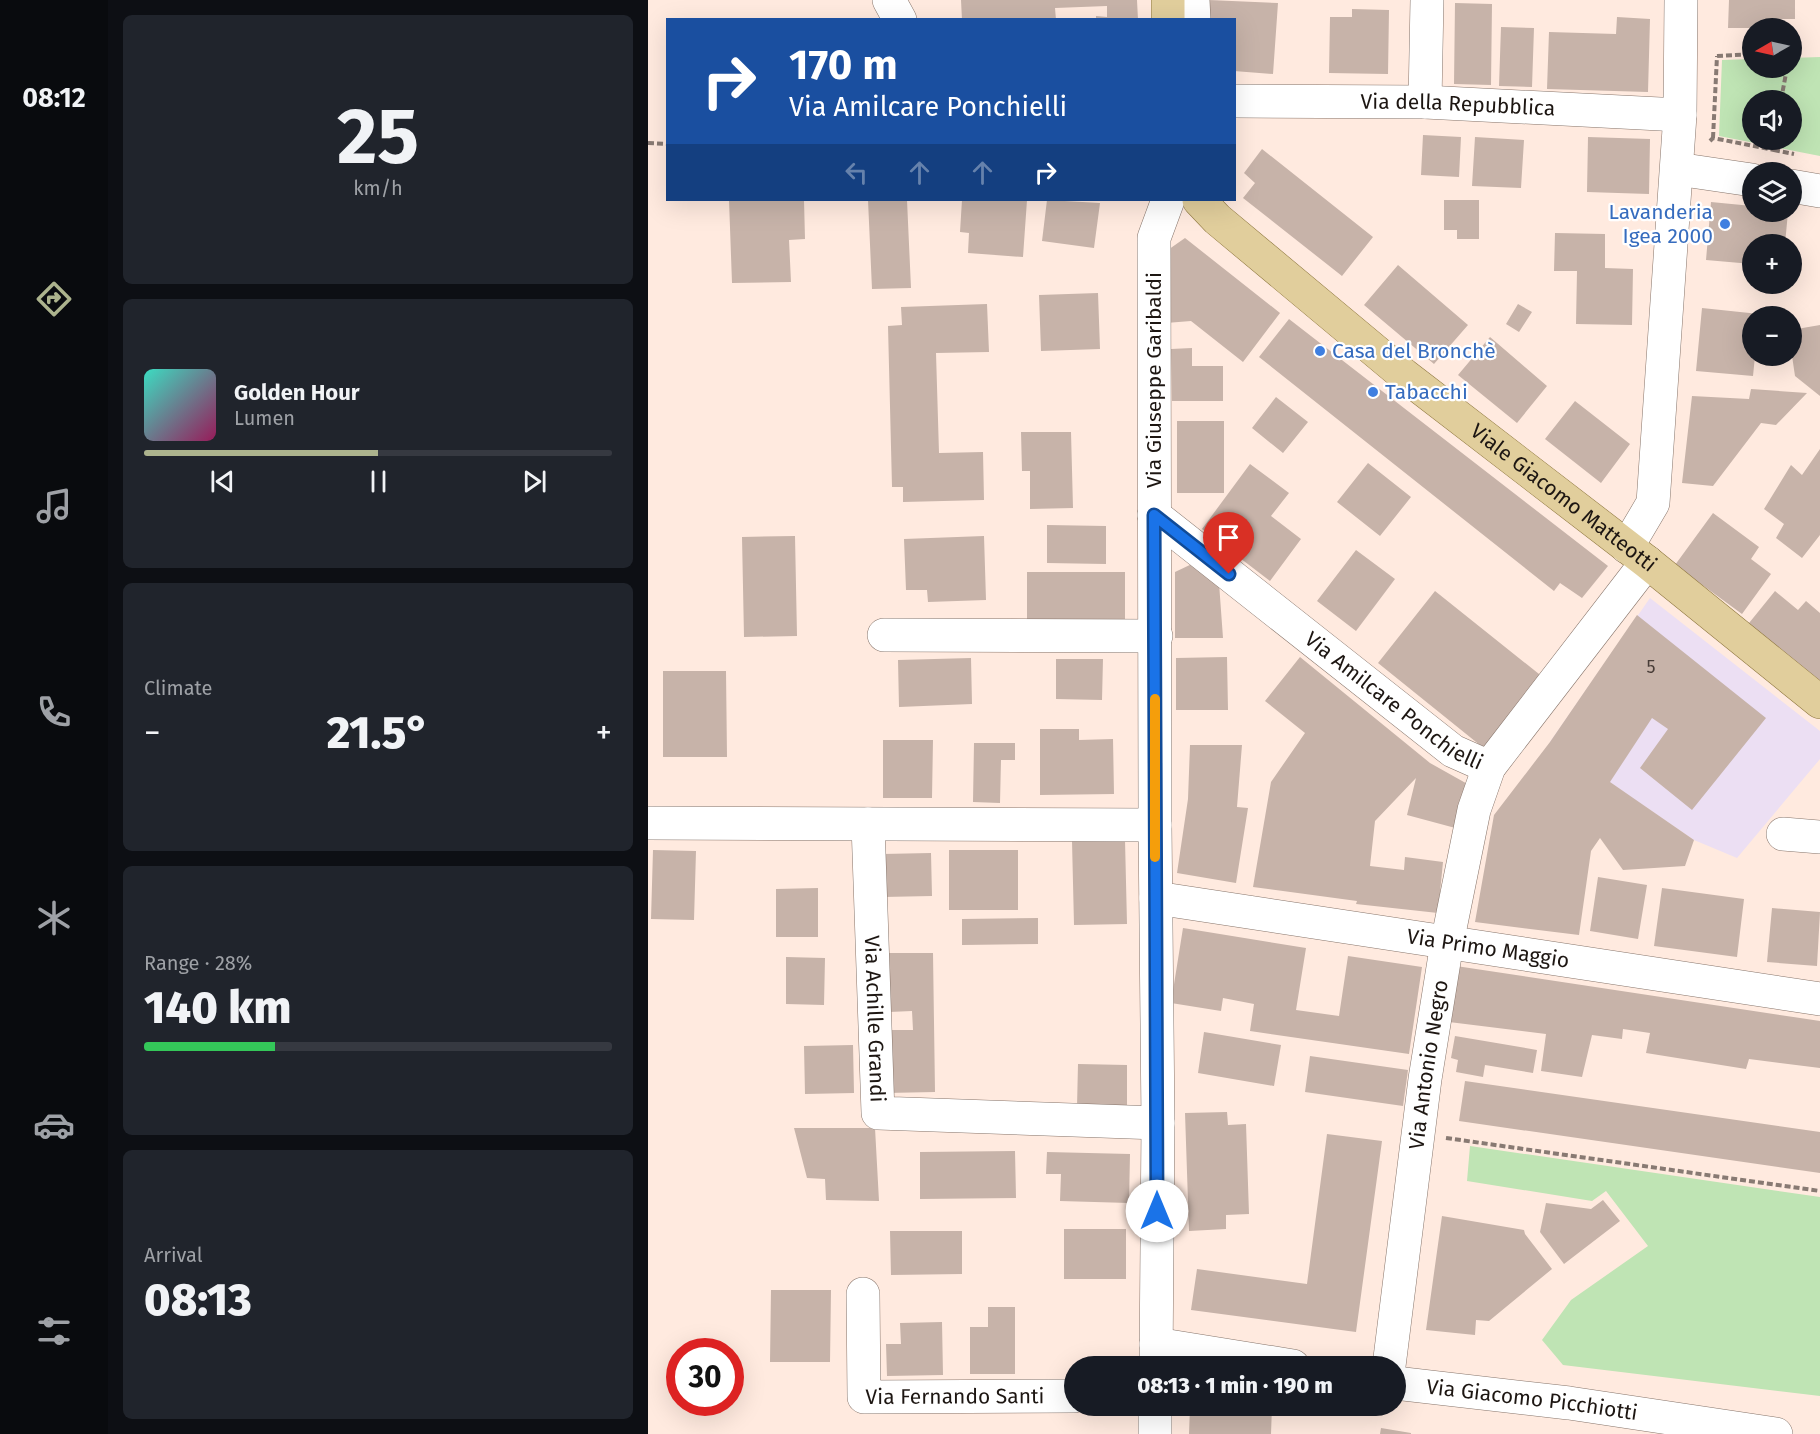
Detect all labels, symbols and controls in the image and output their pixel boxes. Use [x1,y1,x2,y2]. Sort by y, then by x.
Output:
north arrow [1742,18,1802,78]
map controls [1742,18,1802,366]
text: 170 m [789,40,898,90]
icon: right [690,42,768,120]
text: 08:12 [22,82,86,114]
street label: Via della Repubblica [1361,89,1556,122]
text: 25 [337,90,419,184]
button: sound [1742,90,1802,150]
text: Via Amilcare Ponchielli [789,91,1067,123]
icon: left [840,156,873,189]
icon: ahead [903,156,936,189]
icon: ahead [966,156,999,189]
icon: right [1029,156,1062,189]
button: layers [1742,162,1802,222]
text: km/h [353,176,403,200]
place label: Lavanderia Igea 2000 [1608,199,1713,249]
marker: Lavanderia Igea 2000 [1718,217,1732,231]
button: + [1742,234,1802,294]
street label: Via Giuseppe Garibaldi [1141,272,1167,488]
icon: directions [33,278,75,320]
button: − [1742,306,1802,366]
place label: Casa del Bronchè [1332,338,1496,364]
marker: Casa del Bronchè [1313,344,1327,358]
text: Golden Hour [234,379,360,406]
place label: Tabacchi [1385,379,1468,405]
marker: Tabacchi [1366,385,1380,399]
text: Lumen [234,406,295,430]
street label: Viale Giacomo Matteotti [1465,418,1662,578]
icon: previous [206,465,239,498]
icon: pause [362,465,395,498]
icon: next [518,465,551,498]
icon: music [33,485,75,527]
pin [1203,512,1254,574]
icon: arrive [1212,521,1245,554]
street label: Via Amilcare Ponchielli [1300,626,1487,776]
house number: 5 [1646,656,1656,678]
text: Climate [144,676,212,700]
icon: phone [33,691,75,733]
text: 21.5° [327,706,429,760]
text: − [144,713,161,753]
text: + [596,713,612,753]
icon: climate [33,897,75,939]
street label: Via Primo Maggio [1405,923,1571,974]
street label: Via Achille Grandi [859,935,891,1103]
text: Range · 28% [144,951,252,975]
street label: Via Antonio Negro [1403,978,1454,1151]
text: 140 km [144,981,291,1035]
icon: car [33,1104,75,1146]
position arrow [1125,1179,1189,1243]
text: Arrival [144,1243,203,1267]
text: 08:13 [144,1273,252,1327]
icon: filters [33,1310,75,1352]
speed limit sign: 30 [666,1338,744,1416]
text: 08:13 · 1 min · 190 m [1137,1372,1333,1399]
street label: Via Giacomo Picchiotti [1425,1374,1639,1426]
street label: Via Fernando Santi [865,1383,1045,1410]

